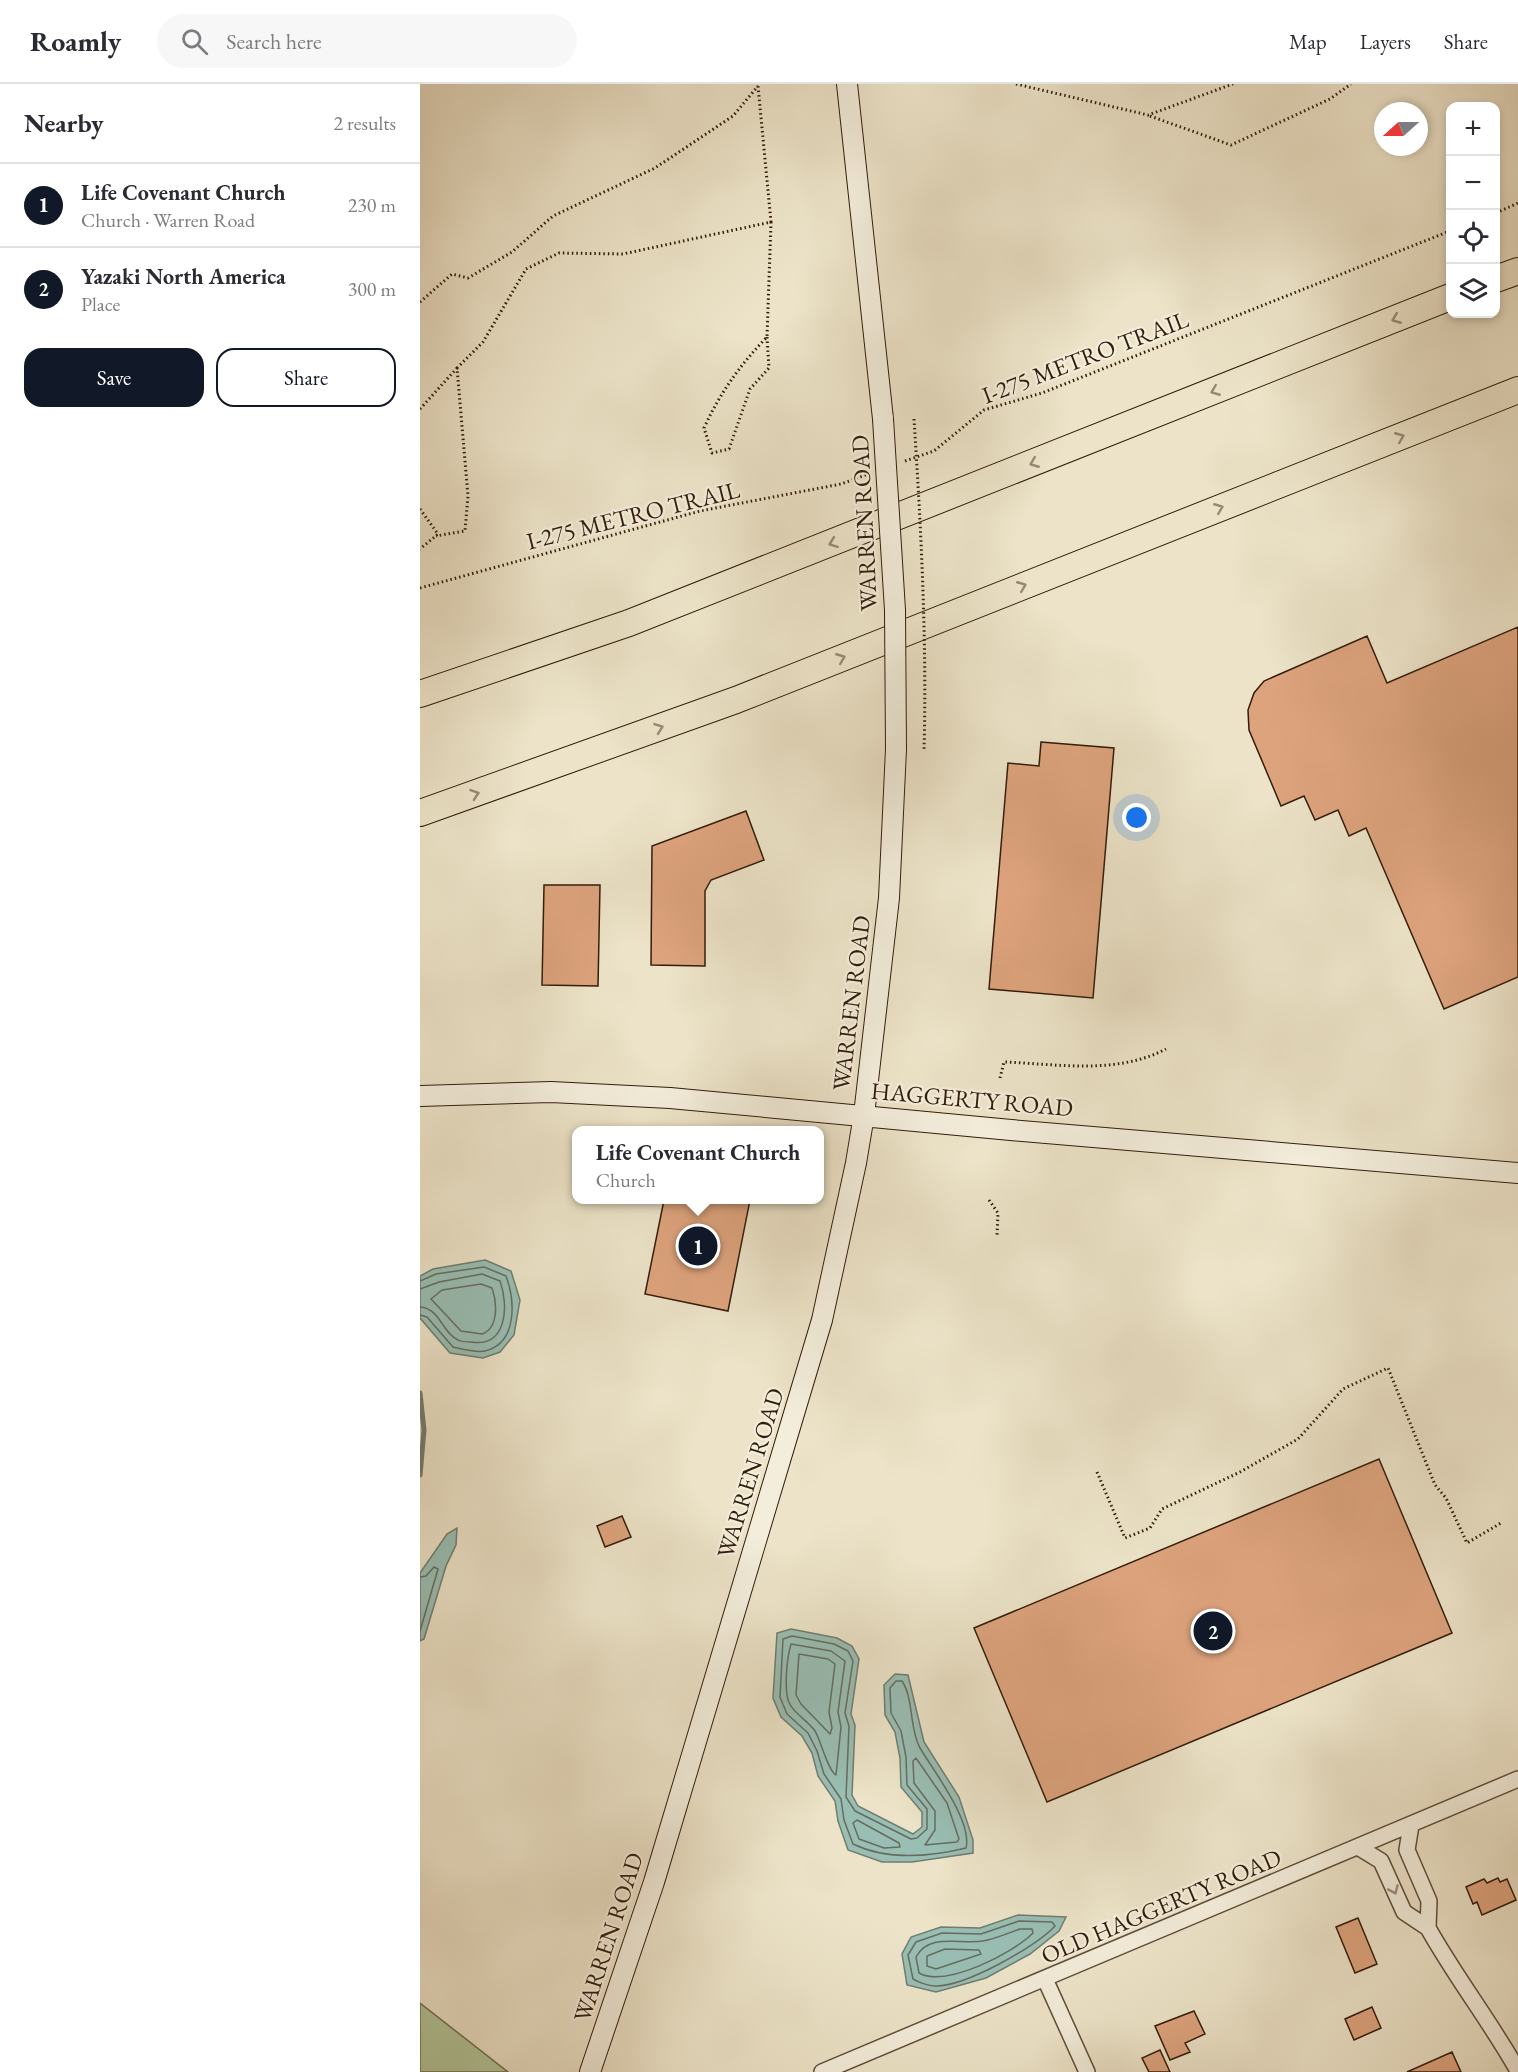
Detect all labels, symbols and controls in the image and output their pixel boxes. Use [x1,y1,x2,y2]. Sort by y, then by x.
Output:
search box [157,14,577,68]
text: Roamly [30,23,121,59]
icon: search [178,25,211,58]
text: Search here [226,27,322,56]
text: Map [1289,28,1327,55]
text: Layers [1360,28,1411,55]
text: Share [1444,28,1488,55]
north arrow [1374,102,1428,156]
map controls [1446,102,1500,318]
button: + [1446,102,1500,156]
text: Nearby [24,106,104,140]
text: 2 results [333,110,396,136]
button: − [1446,156,1500,210]
text: Life Covenant Church [81,178,286,207]
text: 1 [38,192,49,218]
text: 230 m [348,192,396,218]
text: Church · Warren Road [81,207,255,233]
button: locate [1446,210,1500,264]
text: Yazaki North America [81,262,286,291]
button: layers [1446,264,1500,318]
text: 2 [38,276,49,302]
text: 300 m [348,276,396,302]
text: Place [81,291,120,317]
street label: I-275 METRO TRAIL [977,303,1193,411]
one-way arrow [1391,311,1402,324]
button: Save [24,348,204,407]
button: Share [216,348,396,407]
one-way arrow [1210,384,1221,396]
one-way arrow [1394,431,1405,444]
street label: WARREN ROAD [844,434,884,612]
one-way arrow [1029,456,1040,468]
street label: I-275 METRO TRAIL [523,474,743,556]
one-way arrow [1212,503,1223,515]
one-way arrow [828,536,839,548]
one-way arrow [1017,581,1027,594]
one-way arrow [835,653,846,665]
one-way arrow [653,723,664,735]
one-way arrow [469,788,480,801]
your location [1122,803,1151,832]
street label: WARREN ROAD [825,914,877,1092]
street label: HAGGERTY ROAD [870,1075,1074,1123]
popup [572,1126,824,1204]
text: Life Covenant Church [596,1138,800,1167]
text: Church [596,1167,656,1193]
pin: 1 [678,1224,718,1268]
street label: WARREN ROAD [709,1384,791,1562]
pin: 2 [1194,1608,1232,1654]
street label: OLD HAGGERTY ROAD [1036,1841,1286,1971]
street label: WARREN ROAD [566,1848,650,2026]
one-way arrow [1387,1883,1399,1894]

